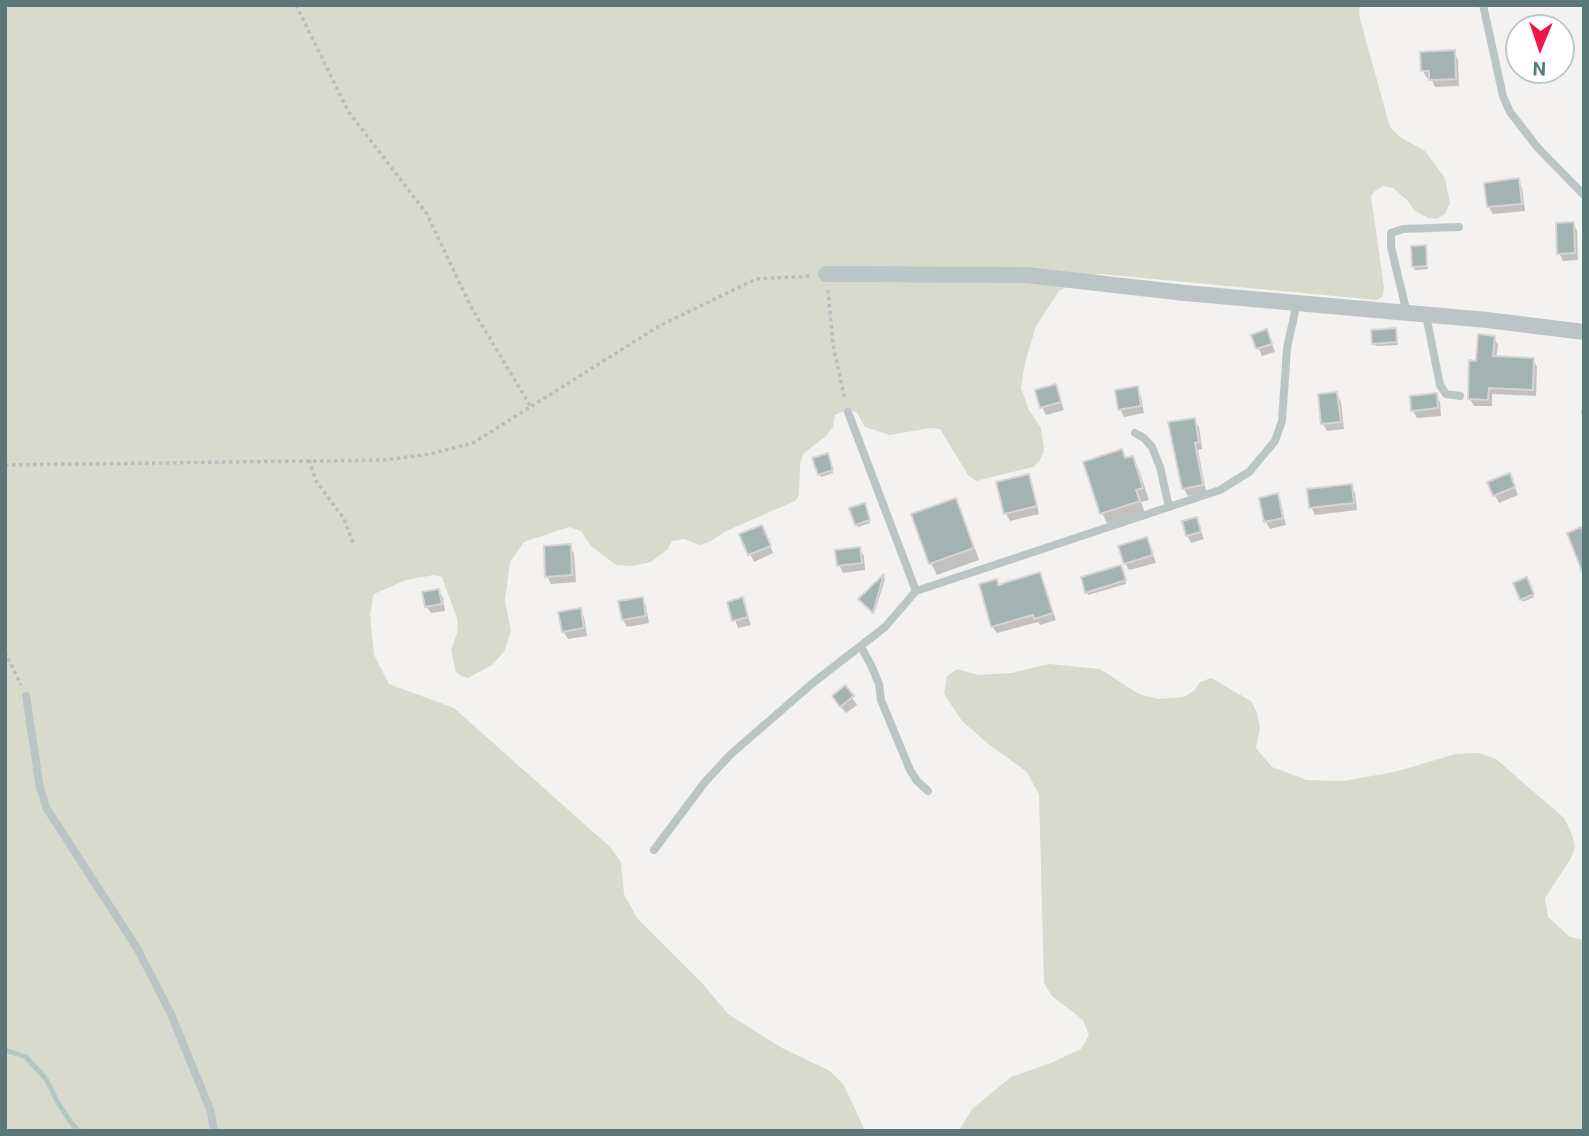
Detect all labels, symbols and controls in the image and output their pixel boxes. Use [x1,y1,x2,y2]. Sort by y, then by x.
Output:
north arrow [1505,14,1575,84]
text: N [1532,57,1546,80]

